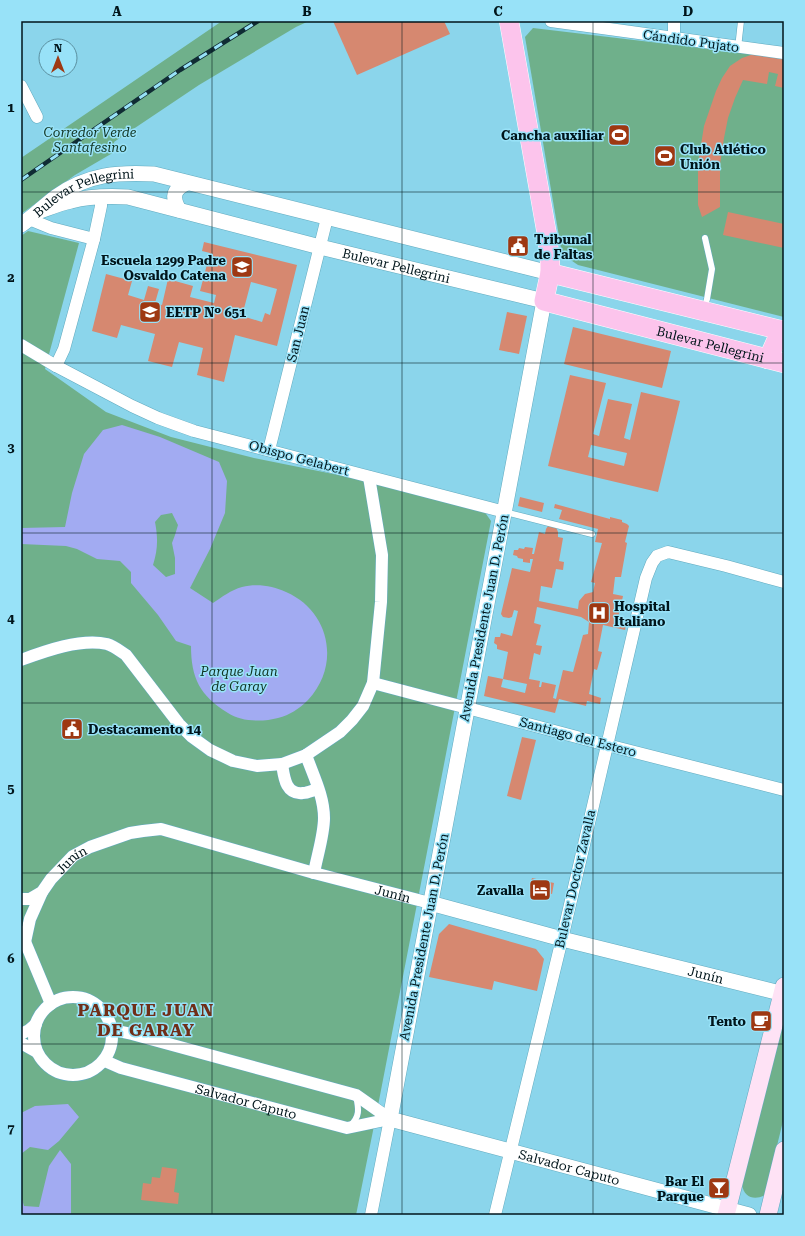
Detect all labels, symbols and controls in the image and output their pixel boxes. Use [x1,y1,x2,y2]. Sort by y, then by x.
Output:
text: A [112,4,122,19]
text: B [302,4,312,19]
text: C [493,4,503,19]
text: D [683,4,693,19]
street label: Cándido Pujato [642,27,740,55]
north arrow [38,38,78,78]
text: N [54,42,63,55]
text: 1 [7,100,15,115]
sports icon: Cancha auxiliar [606,122,632,148]
park label: Corredor Verde Santafesino [44,125,137,155]
place label: Cancha auxiliar [501,128,604,143]
place label: Club Atlético Unión [680,142,766,172]
sports icon: Club Atlético Unión [652,143,678,169]
street label: Bulevar Pellegrini [30,166,134,220]
place label: Tribunal de Faltas [534,232,593,262]
public building icon: Tribunal de Faltas [505,233,531,259]
street label: Bulevar Pellegrini [341,245,452,286]
place label: Escuela 1299 Padre Osvaldo Catena [101,253,226,283]
school or university icon: Escuela 1299 Padre Osvaldo Catena [229,254,255,280]
text: 2 [7,270,15,285]
school or university icon: EETP Nº 651 [137,299,163,325]
street label: San Juan [284,304,312,364]
place label: EETP Nº 651 [166,305,246,320]
street label: Bulevar Pellegrini [655,323,766,365]
street label: Obispo Gelabert [247,437,351,479]
text: 3 [7,440,15,455]
street label: Avenida Presidente Juan D. Perón [457,512,512,723]
place label: Hospital Italiano [614,599,671,629]
hospital icon: Hospital Italiano [586,600,612,626]
text: 4 [7,611,15,626]
park label: Parque Juan de Garay [199,664,278,694]
street label: Santiago del Estero [518,714,638,760]
public building icon: Destacamento 14 [59,716,85,742]
place label: Destacamento 14 [88,722,202,737]
text: 5 [7,781,15,796]
street label: Bulevar Doctor Zavalla [552,808,598,950]
street label: Avenida Presidente Juan D. Perón [397,831,452,1042]
street label: Junín [53,842,90,877]
hotel icon: Zavalla [527,877,553,903]
street label: Junín [373,882,413,905]
place label: Zavalla [477,883,524,898]
text: 6 [7,951,15,966]
street label: Junín [686,963,726,986]
district label: PARQUE JUAN DE GARAY [78,1000,214,1040]
cafe icon: Tento [748,1008,774,1034]
place label: Tento [708,1014,746,1029]
street label: Salvador Caputo [194,1081,298,1122]
text: 7 [7,1121,15,1136]
street label: Salvador Caputo [517,1146,622,1188]
place label: Bar El Parque [657,1174,705,1204]
bar icon: Bar El Parque [706,1175,732,1201]

